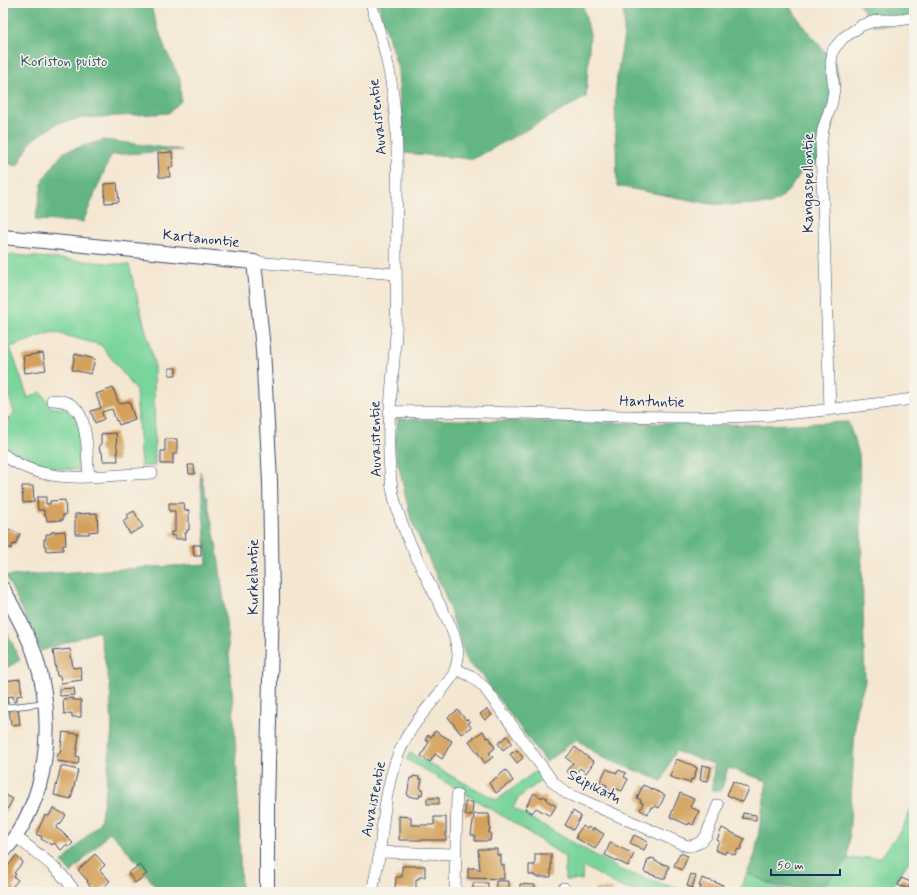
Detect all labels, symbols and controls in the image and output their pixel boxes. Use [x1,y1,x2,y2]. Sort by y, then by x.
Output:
park label: Koriston puisto [21,52,107,72]
street label: Auvaistentie [364,78,392,156]
street label: Kangaspellontie [799,133,820,233]
street label: Kartanontie [162,225,240,253]
street label: Hantuntie [619,391,685,413]
street label: Auvaistentie [365,400,387,478]
street label: Kurkelantie [244,539,264,615]
street label: Auvaistentie [357,759,391,839]
street label: Seipikatu [564,765,625,809]
scale bar [771,851,840,877]
text: 50 m [777,858,804,874]

